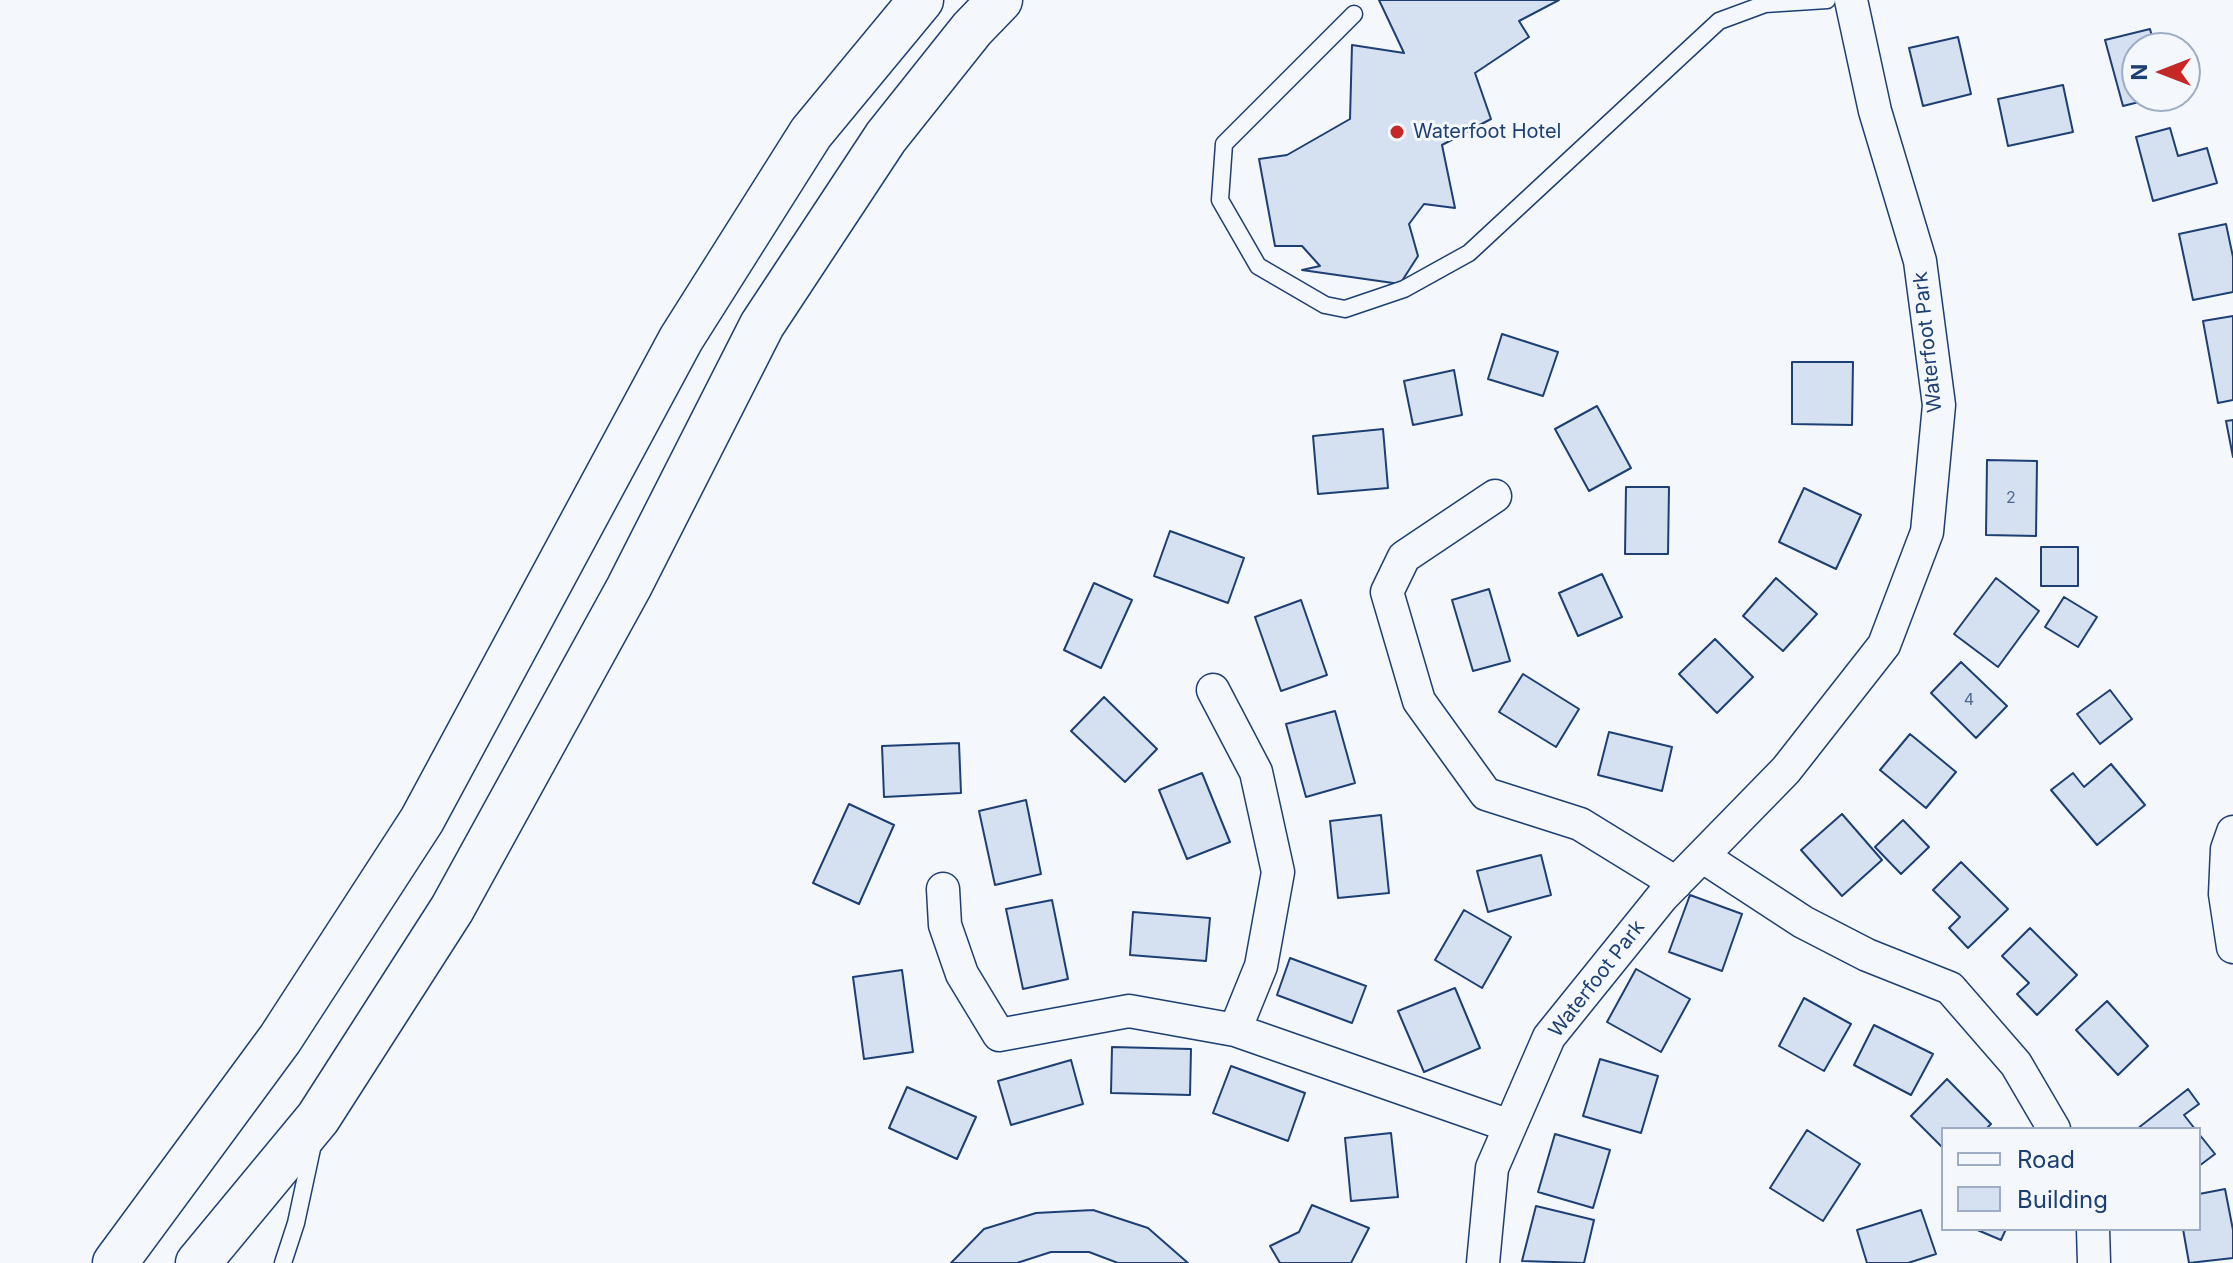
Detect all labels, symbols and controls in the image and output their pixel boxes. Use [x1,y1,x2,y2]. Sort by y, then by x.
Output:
north arrow [2121,32,2201,112]
text: N [2126,64,2152,80]
place label: Waterfoot Hotel [1413,120,1561,144]
marker: Waterfoot Hotel [1388,123,1406,141]
street label: Waterfoot Park [1909,270,1947,414]
house number: 2 [2006,488,2016,508]
house number: 4 [1964,690,1974,710]
street label: Waterfoot Park [1544,916,1650,1042]
legend [1941,1127,2201,1231]
text: Road [2017,1145,2075,1174]
text: Building [2017,1185,2108,1214]

